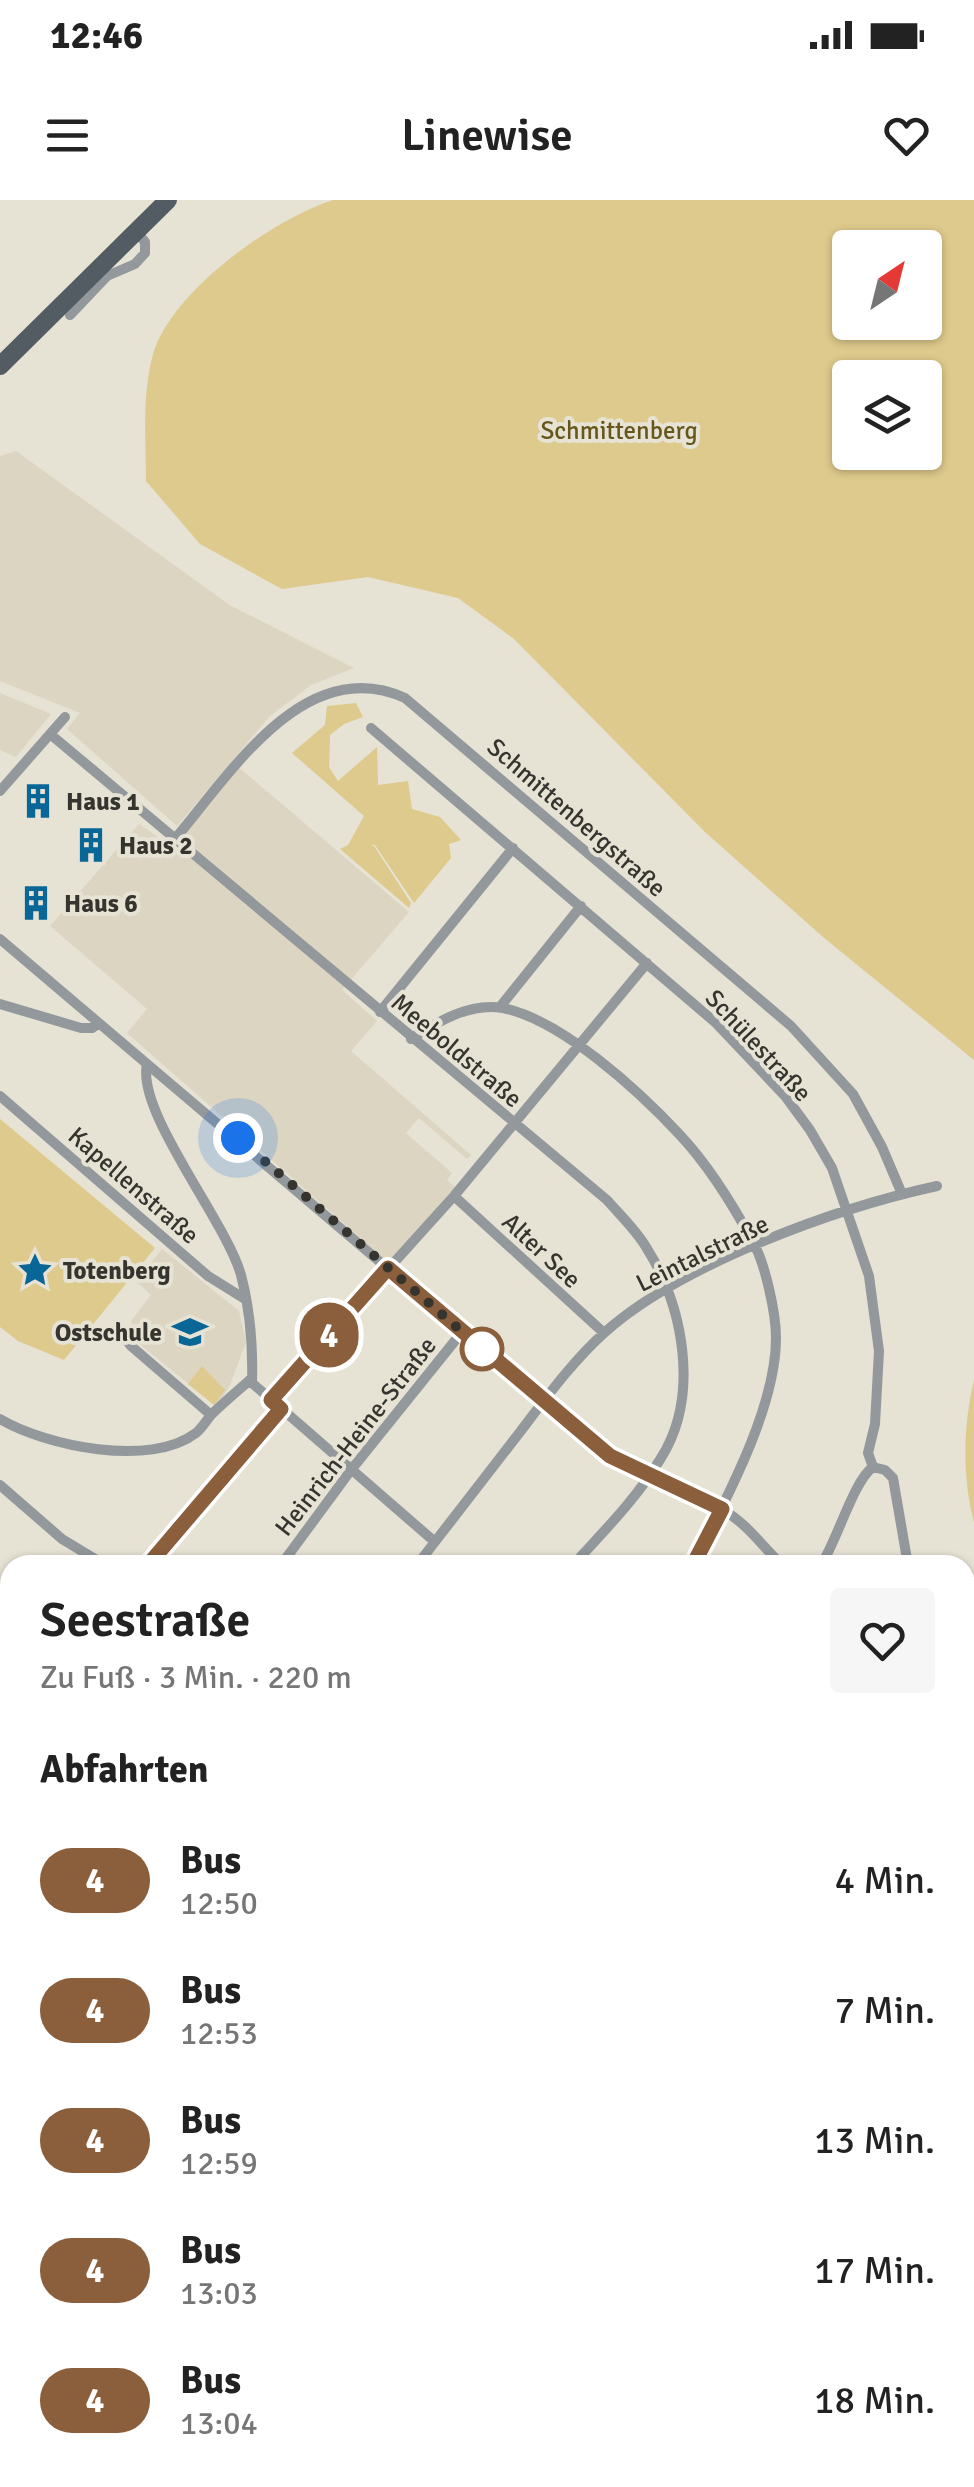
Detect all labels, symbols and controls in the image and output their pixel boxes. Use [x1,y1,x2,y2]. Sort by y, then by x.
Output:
text: 12:46 [50,12,143,59]
icon: menu [40,108,95,163]
text: Linewise [401,108,573,163]
icon: heart [879,108,934,163]
north arrow [832,230,942,340]
map controls [832,230,942,470]
button: layers [832,360,942,470]
park label: Schmittenberg [540,415,698,446]
street label: Schmittenbergstraße [481,731,672,903]
building icon: Haus 1 [19,782,57,820]
place label: Haus 1 [66,786,140,817]
building icon: Haus 2 [72,826,110,864]
place label: Haus 2 [119,830,193,861]
building icon: Haus 6 [17,884,55,922]
place label: Haus 6 [64,888,138,919]
street label: Schülestraße [699,983,818,1108]
street label: Meeboldstraße [385,987,528,1114]
your location [213,1113,263,1163]
street label: Kapellenstraße [62,1120,205,1251]
street label: Alter See [496,1206,588,1295]
street label: Leintalstraße [631,1208,774,1299]
place icon: Totenberg [16,1251,54,1289]
place label: Totenberg [63,1255,171,1286]
line badge: 4 [296,1302,362,1368]
school or university icon: Ostschule [171,1313,209,1351]
text: 4 [320,1314,338,1357]
place label: Ostschule [55,1317,162,1348]
unlabelled marker [461,1328,503,1370]
street label: Heinrich-Heine-Straße [268,1331,443,1542]
button: heart [830,1588,935,1693]
text: Seestraße [40,1591,250,1650]
text: Zu Fuß · 3 Min. · 220 m [40,1658,352,1697]
text: Abfahrten [40,1746,209,1793]
text: Bus [180,1837,241,1884]
text: 4 Min. [834,1857,935,1904]
text: 4 [86,1859,104,1902]
text: 12:50 [180,1884,258,1923]
text: Bus [180,1967,241,2014]
text: 7 Min. [834,1987,935,2034]
text: 4 [86,1989,104,2032]
text: 12:53 [180,2014,258,2053]
text: Bus [180,2097,241,2144]
text: 13 Min. [814,2117,935,2164]
text: 4 [86,2119,104,2162]
text: 12:59 [180,2144,258,2183]
text: Bus [180,2227,241,2274]
text: 17 Min. [814,2247,935,2294]
text: 4 [86,2249,104,2292]
text: 13:03 [180,2274,258,2313]
text: Bus [180,2357,241,2404]
text: 18 Min. [814,2377,935,2424]
text: 4 [86,2379,104,2422]
text: 13:04 [180,2404,258,2443]

